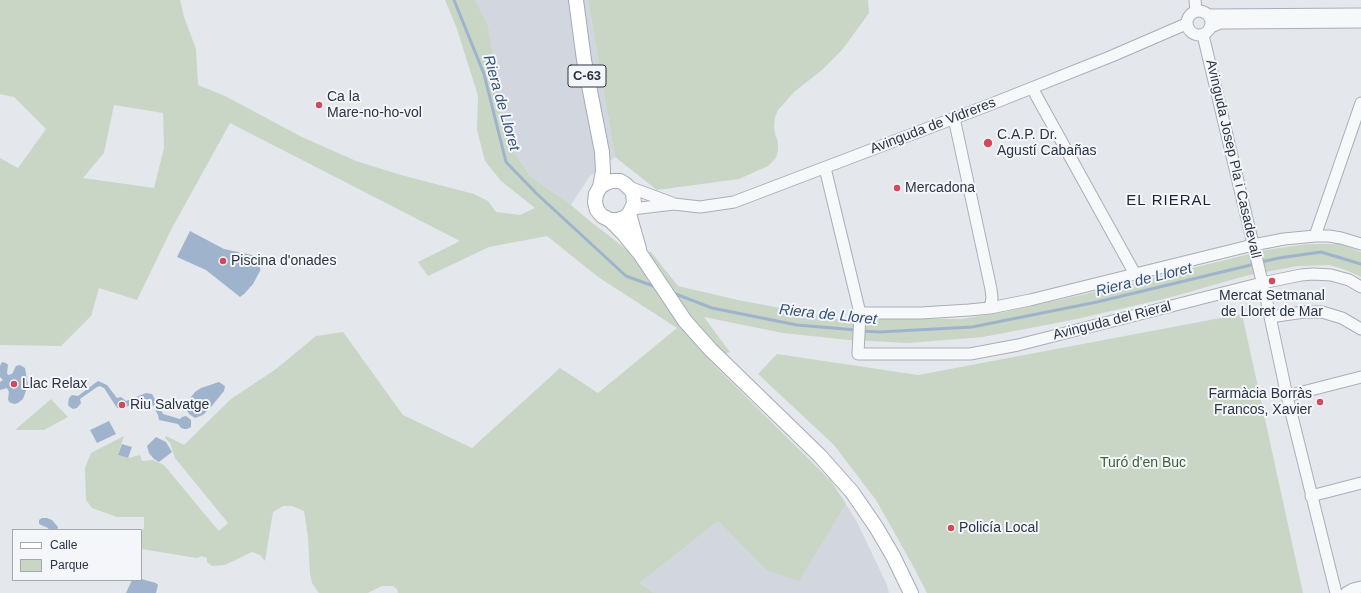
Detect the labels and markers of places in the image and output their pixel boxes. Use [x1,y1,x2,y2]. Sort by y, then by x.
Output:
place label: Ca la Mare-no-ho-vol [327,89,422,122]
marker: Ca la Mare-no-ho-vol [314,100,324,110]
place label: C.A.P. Dr. Agustí Cabañas [997,127,1097,160]
marker: C.A.P. Dr. Agustí Cabañas [982,137,994,149]
place label: Mercadona [905,180,975,196]
marker: Mercadona [892,183,902,193]
place label: Piscina d'onades [231,253,336,269]
marker: Piscina d'onades [218,256,228,266]
marker: Mercat Setmanal de Lloret de Mar [1267,276,1277,286]
place label: Mercat Setmanal de Lloret de Mar [1219,288,1325,320]
place label: Llac Relax [22,376,87,392]
marker: Llac Relax [9,379,19,389]
place label: Farmàcia Borràs Francos, Xavier [1209,386,1312,418]
place label: Riu Salvatge [130,397,209,413]
marker: Farmàcia Borràs Francos, Xavier [1315,397,1325,407]
marker: Riu Salvatge [117,400,127,410]
place label: Policía Local [959,520,1038,536]
marker: Policía Local [946,523,956,533]

